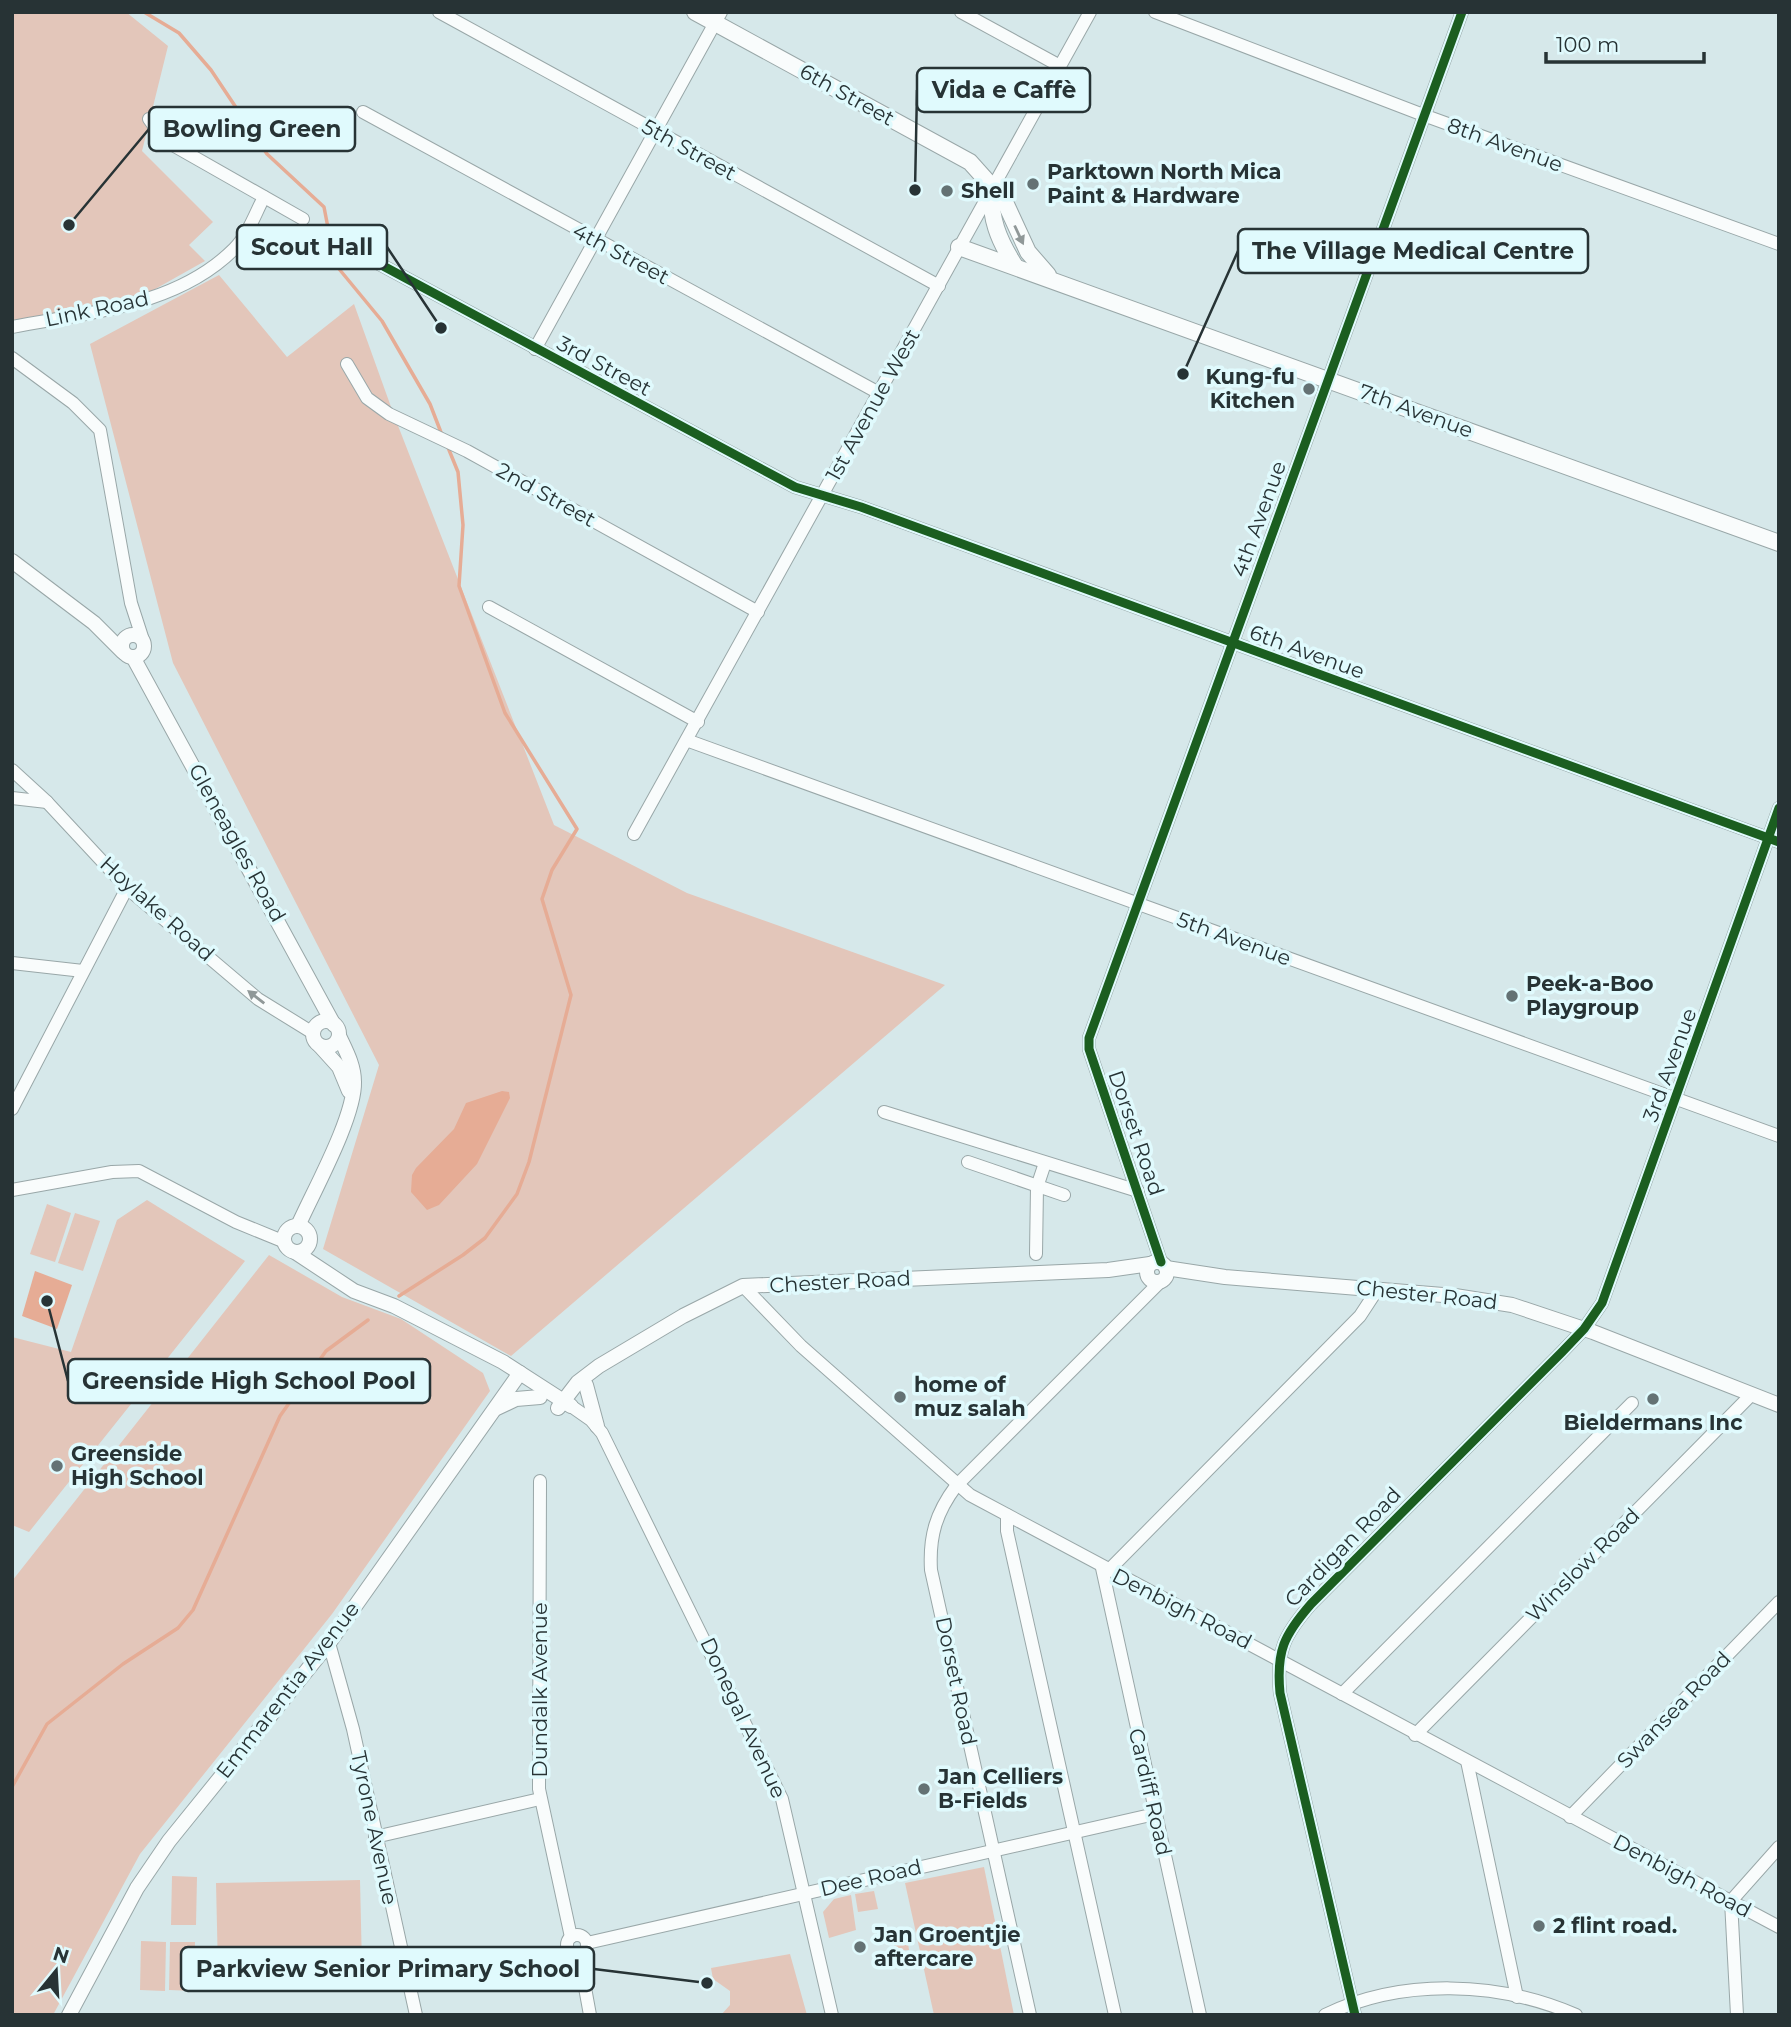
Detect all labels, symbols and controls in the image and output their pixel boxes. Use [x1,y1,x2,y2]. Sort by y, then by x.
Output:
scale bar [1546,21,1704,65]
text: 100 m [1556,32,1619,57]
street label: 6th Street [795,58,899,131]
callout: Vida e Caffè [917,68,1090,112]
text: Vida e Caffè [931,76,1076,104]
callout: Bowling Green [149,107,355,151]
street label: 8th Avenue [1444,112,1566,177]
street label: 5th Street [638,114,741,186]
text: Bowling Green [163,115,341,143]
place label: Parktown North Mica Paint & Hardware [1047,159,1282,208]
marker: Parktown North Mica Paint & Hardware [1025,176,1041,192]
place label: Shell [961,178,1015,203]
marker: Shell [939,183,955,199]
street label: 4th Street [569,218,674,289]
callout: Scout Hall [237,225,387,269]
one-way arrow [1013,225,1025,245]
callout: The Village Medical Centre [1238,229,1588,273]
text: Scout Hall [251,233,373,261]
text: The Village Medical Centre [1252,237,1574,265]
street label: Link Road [43,285,151,332]
street label: 1st Avenue West [820,324,925,485]
street label: 3rd Street [553,330,656,401]
place label: Kung-fu Kitchen [1205,364,1295,413]
street label: 7th Avenue [1356,378,1477,443]
marker: Kung-fu Kitchen [1301,381,1317,397]
street label: 2nd Street [492,457,600,532]
street label: 4th Avenue [1226,458,1291,580]
street label: 6th Avenue [1246,619,1368,684]
street label: Gleneagles Road [184,759,291,926]
street label: Hoylake Road [95,851,219,966]
street label: 5th Avenue [1174,906,1295,971]
place label: Peek-a-Boo Playgroup [1526,971,1654,1020]
marker: Peek-a-Boo Playgroup [1504,988,1520,1004]
one-way arrow [247,990,265,1004]
street label: 3rd Avenue [1637,1005,1702,1125]
street label: Dorset Road [1103,1067,1170,1199]
street label: Chester Road [769,1265,911,1298]
street label: Chester Road [1355,1275,1499,1314]
callout: Greenside High School Pool [68,1359,430,1403]
text: Greenside High School Pool [82,1367,416,1395]
place label: home of muz salah [914,1372,1026,1421]
marker: home of muz salah [892,1389,908,1405]
marker: Bieldermans Inc [1645,1391,1661,1407]
place label: Bieldermans Inc [1563,1410,1743,1435]
place label: Greenside High School [71,1441,204,1490]
marker: Greenside High School [49,1458,65,1474]
street label: Cardigan Road [1279,1482,1406,1612]
street label: Winslow Road [1521,1503,1645,1627]
street label: Denbigh Road [1108,1563,1256,1654]
street label: Emmarentia Avenue [211,1596,364,1783]
street label: Dundalk Avenue [527,1602,552,1778]
street label: Dorset Road [931,1614,982,1747]
street label: Donegal Avenue [695,1633,792,1802]
street label: Swansea Road [1612,1646,1736,1773]
street label: Cardiff Road [1124,1726,1177,1858]
street label: Tyrone Avenue [346,1749,403,1907]
place label: Jan Celliers B-Fields [937,1764,1063,1813]
marker: Jan Celliers B-Fields [916,1781,932,1797]
street label: Denbigh Road [1609,1829,1756,1923]
street label: Dee Road [818,1854,924,1901]
place label: 2 flint road. [1553,1913,1677,1938]
marker: 2 flint road. [1531,1918,1547,1934]
place label: Jan Groentjie aftercare [873,1922,1021,1971]
north arrow [21,1936,91,2006]
marker: Jan Groentjie aftercare [852,1939,868,1955]
text: N [50,1942,72,1969]
callout: Parkview Senior Primary School [181,1947,594,1991]
text: Parkview Senior Primary School [196,1955,580,1983]

